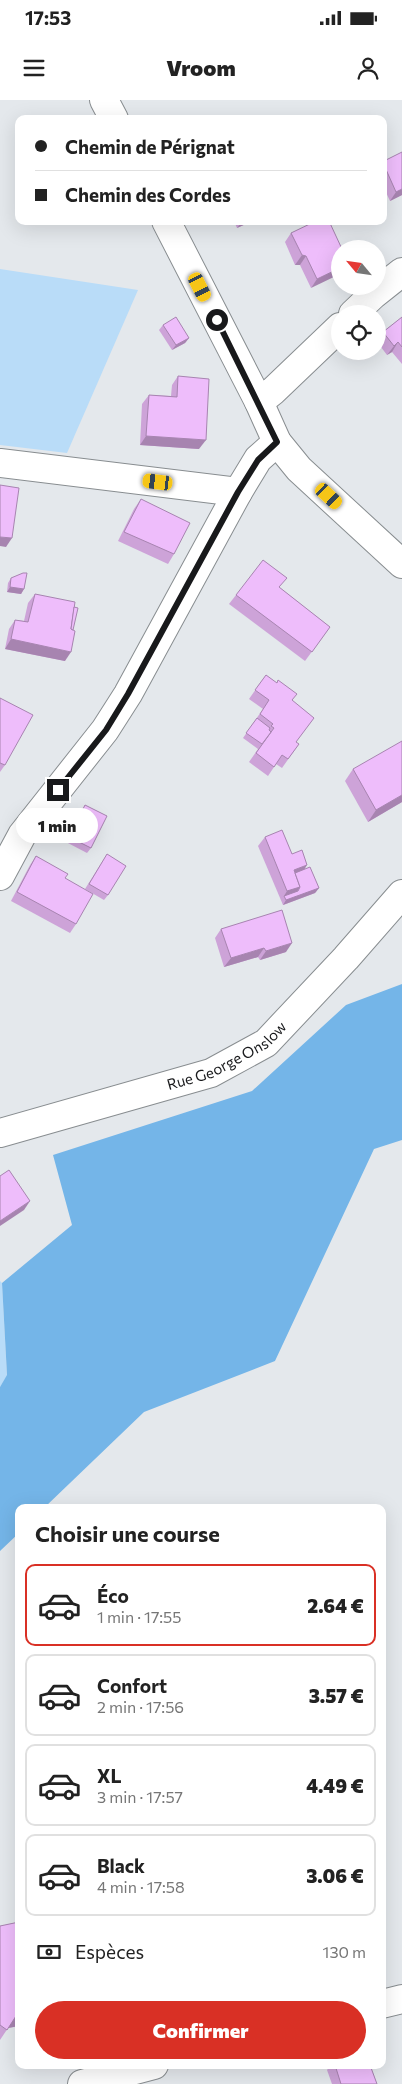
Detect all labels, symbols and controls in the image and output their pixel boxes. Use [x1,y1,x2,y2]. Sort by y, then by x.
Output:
text: 17:53 [25,6,71,29]
icon: menu [20,54,48,82]
text: Vroom [166,54,236,81]
icon: person [354,54,382,82]
text: Chemin de Pérignat [65,135,235,158]
text: Chemin des Cordes [65,183,231,206]
north arrow [331,240,386,295]
map controls [331,240,386,360]
car [186,270,213,304]
button: locate [331,305,386,360]
route start [206,309,228,331]
car [142,473,173,491]
car [312,480,345,512]
route end [47,779,69,801]
callout: 1 min [17,808,99,842]
text: 1 min [38,816,76,835]
street label: Rue George Onslow [165,1017,290,1093]
text: Choisir une course [35,1520,220,1547]
icon: car [37,1583,82,1628]
text: Éco [97,1584,129,1607]
text: 2.64 € [307,1594,364,1617]
text: 1 min · 17:55 [97,1607,182,1626]
icon: car [37,1673,82,1718]
text: Confort [97,1674,167,1697]
text: 3.57 € [309,1684,364,1707]
text: 2 min · 17:56 [97,1697,184,1716]
icon: car [37,1763,82,1808]
text: XL [97,1764,122,1787]
text: 4.49 € [306,1774,364,1797]
text: 3 min · 17:57 [97,1787,183,1806]
icon: car [37,1853,82,1898]
text: Black [97,1854,145,1877]
text: 3.06 € [306,1864,364,1887]
text: 4 min · 17:58 [97,1877,185,1896]
icon: cash [35,1938,63,1966]
text: Espèces [75,1940,144,1963]
text: 130 m [323,1942,366,1961]
button: Confirmer [35,2001,366,2059]

